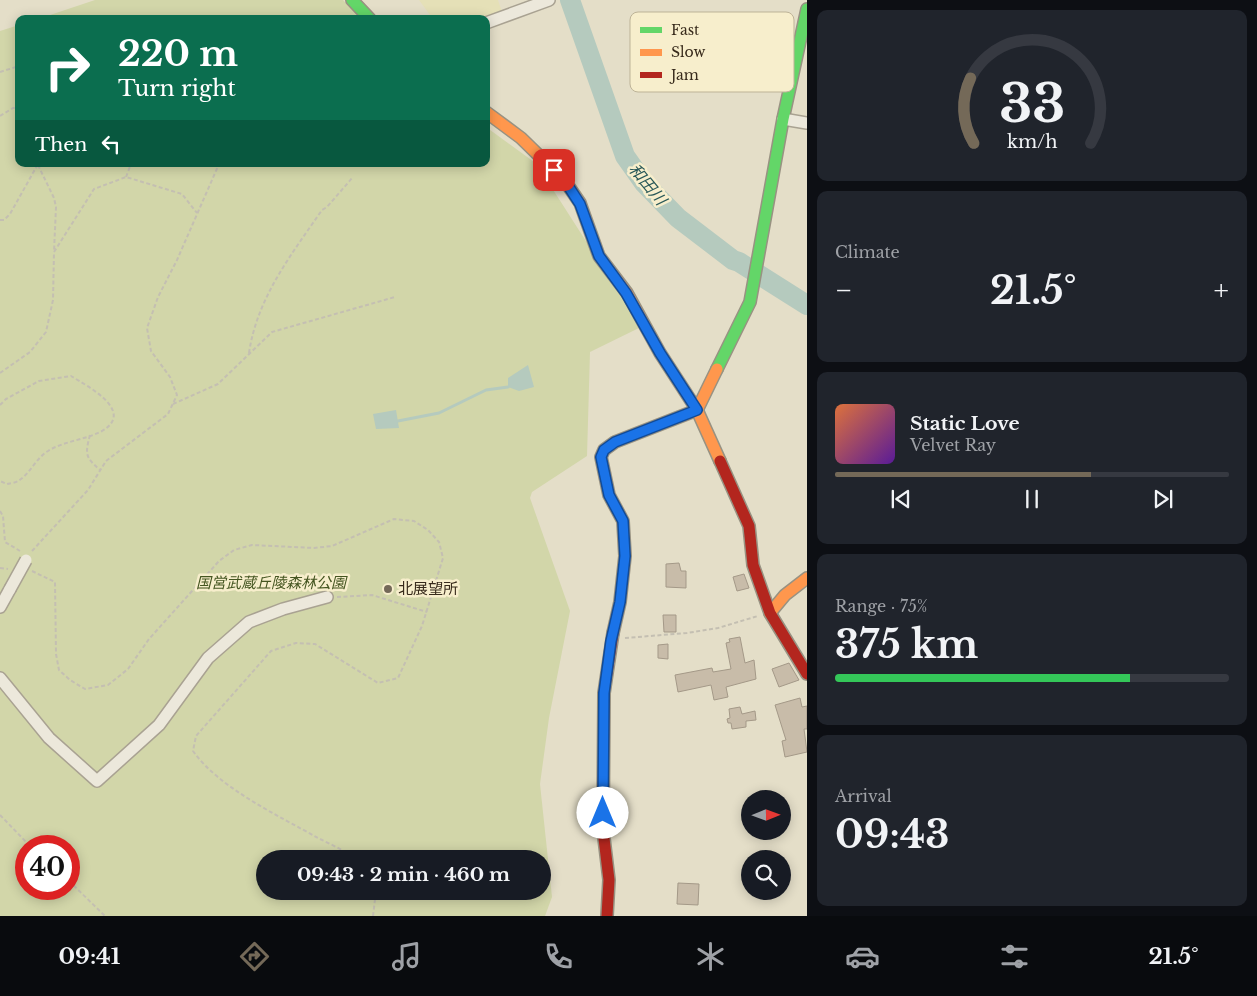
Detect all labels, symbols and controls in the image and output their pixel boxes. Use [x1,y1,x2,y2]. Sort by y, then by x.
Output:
legend [630,12,794,92]
text: Fast [671,21,700,39]
text: 220 m [118,32,238,75]
icon: right [35,35,100,100]
text: Slow [671,43,705,61]
text: Jam [669,66,699,84]
text: 33 [999,72,1065,136]
text: Turn right [118,75,236,102]
icon: left [97,130,125,158]
text: km/h [1007,131,1057,153]
text: Then [35,133,87,156]
pin [533,149,575,191]
icon: arrive [540,156,568,184]
water label: 和田川 [625,159,672,210]
text: Climate [835,242,900,262]
text: 21.5° [990,267,1076,314]
text: − [835,273,853,308]
text: + [1214,273,1229,308]
text: Static Love [910,412,1020,435]
text: Velvet Ray [910,435,996,455]
icon: previous [887,485,915,513]
icon: pause [1018,485,1046,513]
icon: next [1149,485,1177,513]
park label: 国営武蔵丘陵森林公園 [196,573,348,592]
place label: 北展望所 [398,579,458,598]
marker: 北展望所 [382,583,394,595]
text: Range · 75% [835,596,928,616]
text: 375 km [835,621,978,668]
position arrow [576,786,628,838]
text: Arrival [835,786,892,806]
north arrow [741,790,791,840]
map controls [741,790,791,900]
text: 09:43 [835,811,950,858]
speed limit sign: 40 [15,835,80,900]
button: search [741,850,791,900]
text: 09:43 · 2 min · 460 m [297,863,510,886]
icon: directions [237,939,272,974]
icon: music [389,939,424,974]
icon: phone [541,939,576,974]
icon: climate [693,939,728,974]
icon: car [845,939,880,974]
icon: filters [997,939,1032,974]
text: 09:41 [58,943,120,970]
text: 21.5° [1148,943,1199,970]

